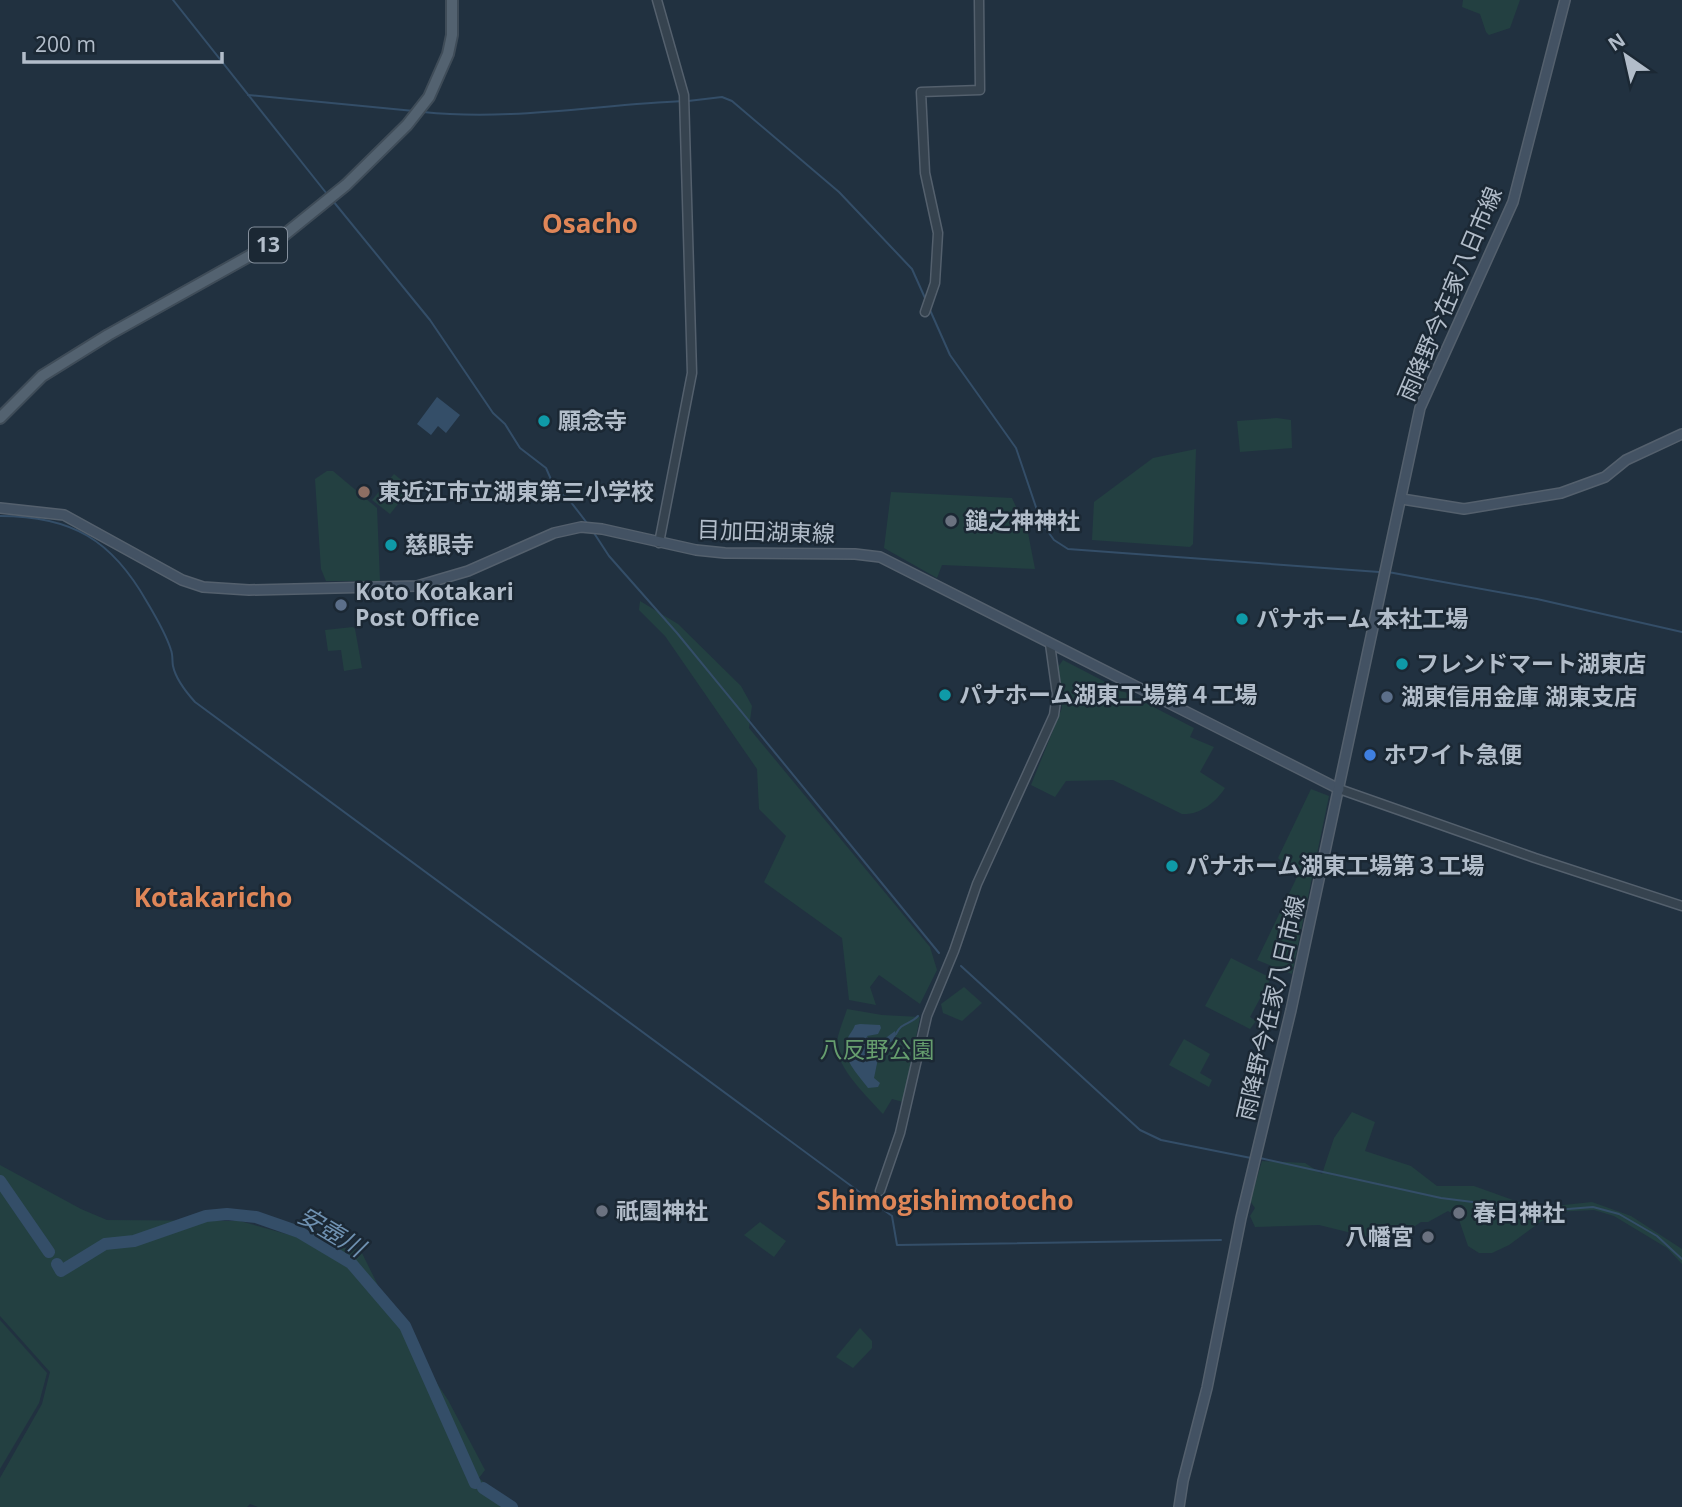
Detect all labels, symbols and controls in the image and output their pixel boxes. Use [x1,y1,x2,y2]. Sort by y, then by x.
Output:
scale bar [24,21,222,65]
north arrow [1591,21,1661,91]
text: N [1603,27,1630,57]
text: 200 m [35,30,96,58]
street label: 雨降野今在家八日市線 [1389,181,1509,406]
district label: Osacho [542,205,638,241]
road number: 13 [249,228,287,262]
place label: 願念寺 [558,404,627,436]
marker: 願念寺 [536,413,552,429]
place label: 東近江市立湖東第三小学校 [378,475,654,507]
marker: 東近江市立湖東第三小学校 [356,484,372,500]
place label: 鎚之神神社 [965,504,1080,536]
street label: 目加田湖東線 [697,513,836,549]
marker: 鎚之神神社 [943,513,959,529]
place label: 慈眼寺 [405,528,474,560]
marker: 慈眼寺 [383,537,399,553]
place label: Koto Kotakari Post Office [355,575,514,633]
marker: Koto Kotakari Post Office [333,597,349,613]
place label: パナホーム 本社工場 [1256,602,1468,634]
marker: パナホーム 本社工場 [1234,611,1250,627]
place label: フレンドマート湖東店 [1416,647,1646,679]
marker: フレンドマート湖東店 [1394,656,1410,672]
place label: パナホーム湖東工場第４工場 [959,678,1257,710]
place label: 湖東信用金庫 湖東支店 [1401,680,1637,712]
marker: パナホーム湖東工場第４工場 [937,687,953,703]
marker: 湖東信用金庫 湖東支店 [1379,689,1395,705]
place label: ホワイト急便 [1384,738,1522,770]
marker: ホワイト急便 [1362,747,1378,763]
place label: パナホーム湖東工場第３工場 [1186,849,1484,881]
marker: パナホーム湖東工場第３工場 [1164,858,1180,874]
district label: Kotakaricho [134,879,292,915]
street label: 雨降野今在家八日市線 [1229,892,1311,1123]
park label: 八反野公園 [820,1033,935,1065]
district label: Shimogishimotocho [816,1182,1074,1218]
place label: 祇園神社 [616,1194,708,1226]
place label: 春日神社 [1473,1196,1565,1228]
water label: 安壺川 [292,1198,374,1265]
marker: 祇園神社 [594,1203,610,1219]
marker: 春日神社 [1451,1205,1467,1221]
place label: 八幡宮 [1345,1220,1414,1252]
marker: 八幡宮 [1420,1229,1436,1245]

